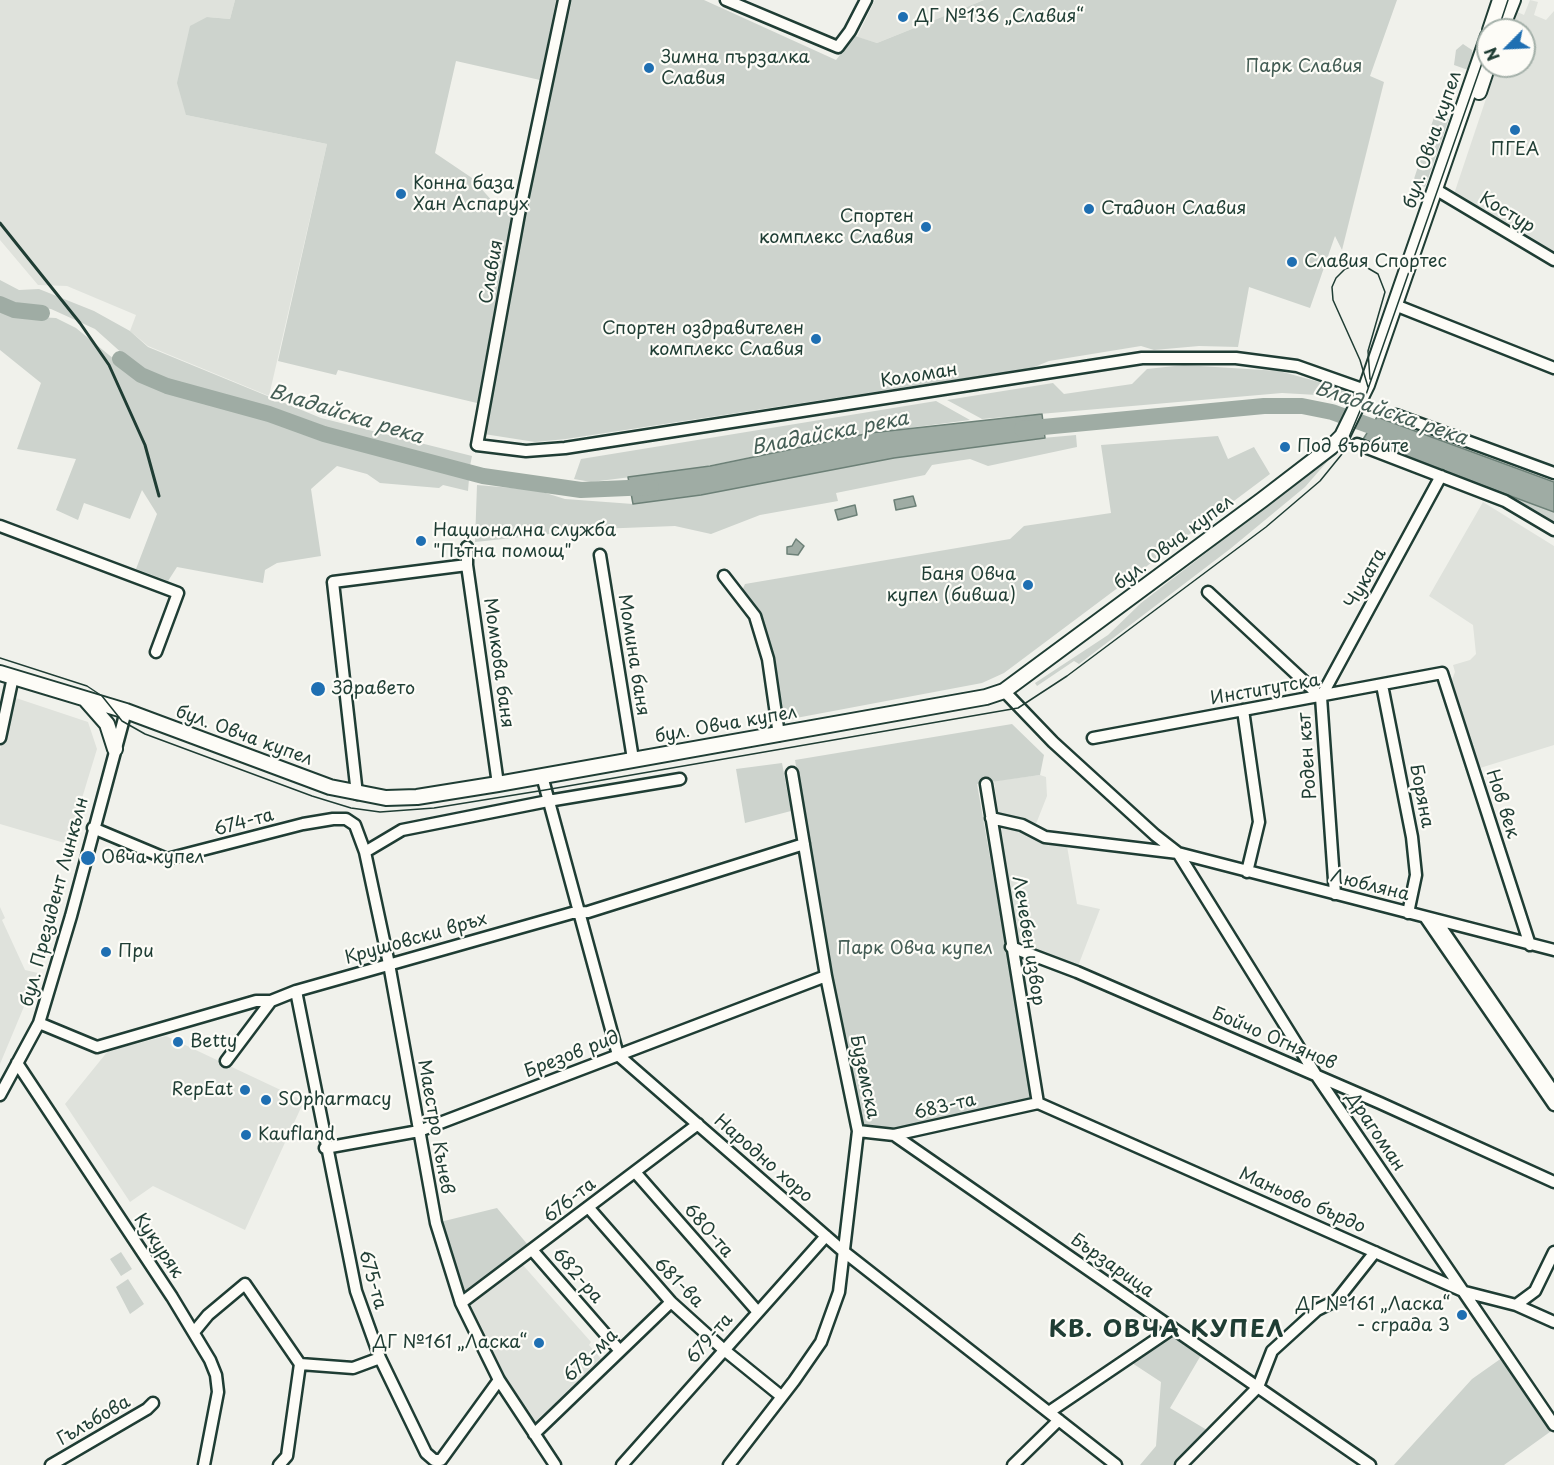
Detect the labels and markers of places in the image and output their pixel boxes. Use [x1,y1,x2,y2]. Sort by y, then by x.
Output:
place label: ДГ №136 „Славия“ [915,6,1084,28]
marker: ДГ №136 „Славия“ [896,10,910,24]
place label: Зимна пързалка Славия [661,47,810,90]
marker: Зимна пързалка Славия [642,61,656,75]
marker: ПГЕА [1508,123,1522,137]
place label: ПГЕА [1491,139,1539,161]
place label: Конна база Хан Аспарух [413,173,529,216]
marker: Конна база Хан Аспарух [394,187,408,201]
place label: Стадион Славия [1101,198,1246,220]
marker: Стадион Славия [1082,202,1096,216]
place label: Спортен комплекс Славия [759,206,914,248]
marker: Спортен комплекс Славия [919,220,933,234]
place label: Славия Спортес [1304,251,1447,273]
marker: Славия Спортес [1285,255,1299,269]
place label: Спортен оздравителен комплекс Славия [602,318,804,360]
marker: Спортен оздравителен комплекс Славия [809,332,823,346]
place label: Под върбите [1297,436,1409,458]
marker: Под върбите [1278,440,1292,454]
place label: Национална служба "Пътна помощ" [433,520,616,562]
marker: Национална служба "Пътна помощ" [414,534,428,548]
place label: Баня Овча купел (бивша) [886,564,1016,606]
marker: Баня Овча купел (бивша) [1021,578,1035,592]
place label: Здравето [332,678,415,700]
marker: Здравето [309,680,327,698]
place label: Овча купел [101,847,204,869]
marker: Овча купел [79,849,97,867]
place label: При [118,941,154,963]
marker: При [99,945,113,959]
place label: Betty [190,1031,237,1053]
marker: Betty [171,1035,185,1049]
place label: RepEat [172,1079,233,1101]
marker: RepEat [238,1083,252,1097]
place label: SOpharmacy [278,1089,392,1111]
marker: SOpharmacy [259,1093,273,1107]
place label: Kaufland [258,1124,335,1146]
marker: Kaufland [239,1128,253,1142]
place label: ДГ №161 „Ласка“ - сграда 3 [1296,1294,1450,1336]
marker: ДГ №161 „Ласка“ - сграда 3 [1455,1308,1469,1322]
place label: ДГ №161 „Ласка“ [373,1332,527,1354]
marker: ДГ №161 „Ласка“ [532,1336,546,1350]

